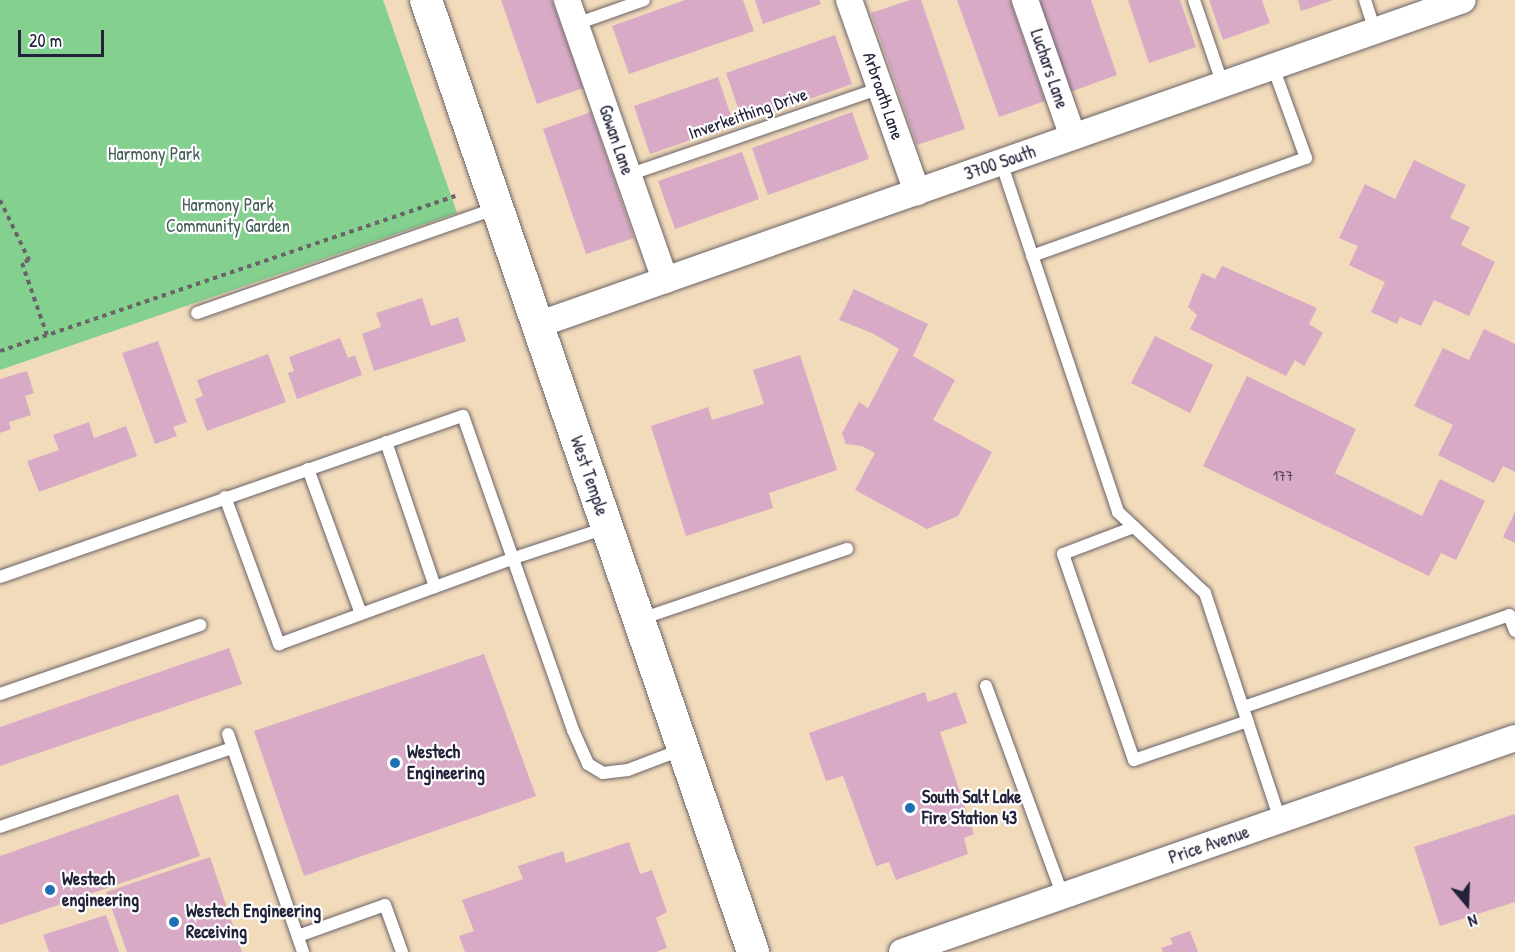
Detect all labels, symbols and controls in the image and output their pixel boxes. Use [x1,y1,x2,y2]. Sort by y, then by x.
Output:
scale bar [21,18,106,56]
street label: Luchars Lane [1025,26,1073,112]
text: 20 m [29,28,62,53]
street label: Arbroath Lane [858,49,908,143]
street label: Inverkeithing Drive [686,84,810,144]
street label: Gowan Lane [594,102,638,178]
street label: 3700 South [962,141,1038,185]
park label: Harmony Park [108,143,200,165]
park label: Harmony Park Community Garden [166,195,290,238]
street label: West Temple [565,433,613,519]
house number: 177 [1273,467,1293,485]
place label: Westech Engineering [407,742,485,784]
marker: Westech Engineering [388,756,402,770]
place label: South Salt Lake Fire Station 43 [922,787,1021,830]
marker: South Salt Lake Fire Station 43 [903,801,917,815]
street label: Price Avenue [1166,821,1252,869]
place label: Westech engineering [62,869,139,912]
north arrow [1437,874,1497,934]
marker: Westech engineering [43,883,57,897]
place label: Westech Engineering Receiving [186,901,321,944]
text: N [1465,909,1480,933]
marker: Westech Engineering Receiving [167,915,181,929]

